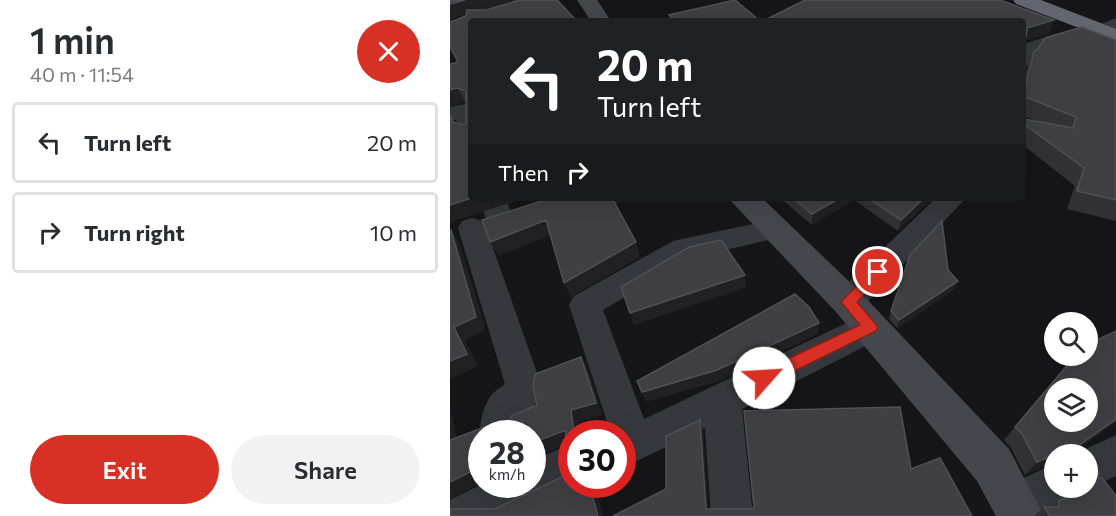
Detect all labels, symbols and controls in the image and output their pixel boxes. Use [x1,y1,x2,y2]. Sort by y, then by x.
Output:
text: 1 min [30,17,115,61]
button: close [357,20,420,83]
text: 20 m [597,38,693,90]
icon: left [498,42,576,120]
text: 40 m · 11:54 [30,62,134,86]
text: Turn left [597,90,701,123]
icon: left [33,126,66,159]
text: Turn left [84,129,171,156]
text: 20 m [367,129,417,156]
icon: right [561,156,594,189]
text: Then [498,159,549,186]
icon: right [33,216,66,249]
text: Turn right [84,219,185,246]
text: 10 m [370,219,417,246]
pin [852,246,903,297]
icon: arrive [861,255,894,288]
map controls [1044,312,1098,498]
button: search [1044,312,1098,366]
position arrow [732,346,796,410]
button: layers [1044,378,1098,432]
speed limit sign: 30 [558,420,636,498]
text: 28 [489,433,525,470]
button: Exit [30,435,219,504]
button: Share [231,435,420,504]
button: + [1044,444,1098,498]
text: km/h [489,465,525,483]

